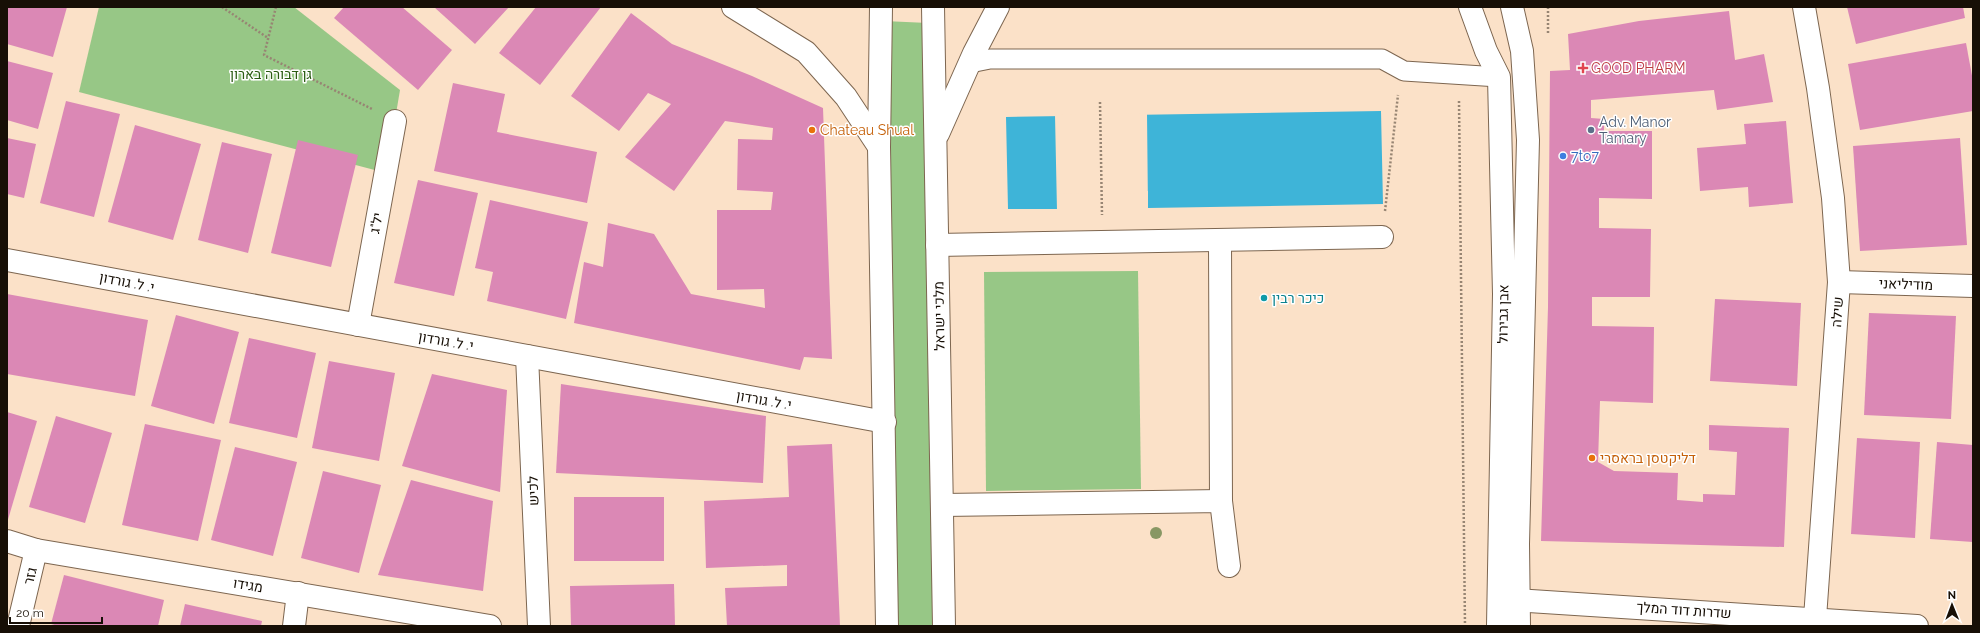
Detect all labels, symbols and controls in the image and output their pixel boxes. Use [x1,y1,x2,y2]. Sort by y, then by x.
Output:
place label: GOOD PHARM [1591,60,1686,76]
marker: GOOD PHARM [1578,63,1588,73]
park label: גן דבורה בארון [230,66,312,82]
place label: Adv. Manor Tamary [1599,114,1671,146]
place label: Chateau Shual [820,122,914,138]
marker: Chateau Shual [807,125,817,135]
marker: Adv. Manor Tamary [1586,125,1596,135]
place label: 7to7 [1571,148,1599,164]
marker: 7to7 [1558,151,1568,161]
street label: יל"ג [366,211,386,235]
street label: י. ל. גורדון [98,269,156,295]
street label: מודיליאני [1879,275,1933,293]
street label: מלכי ישראל [930,281,948,351]
street label: אבן גבירול [1494,284,1512,344]
place label: כיכר רבין [1272,290,1324,306]
marker: כיכר רבין [1259,293,1269,303]
street label: שילה [1828,296,1846,328]
street label: י. ל. גורדון [417,328,475,354]
street label: י. ל. גורדון [735,387,793,413]
place label: דליקטסן בראסרי [1600,450,1696,466]
marker: דליקטסן בראסרי [1587,453,1597,463]
street label: לכיש [524,476,542,506]
street label: גזר [20,566,40,586]
street label: מגידו [232,575,264,595]
north arrow [1932,585,1972,625]
text: N [1948,589,1956,602]
scale bar [10,599,102,625]
street label: שדרות דוד המלך [1636,599,1732,621]
text: 20 m [16,606,44,620]

